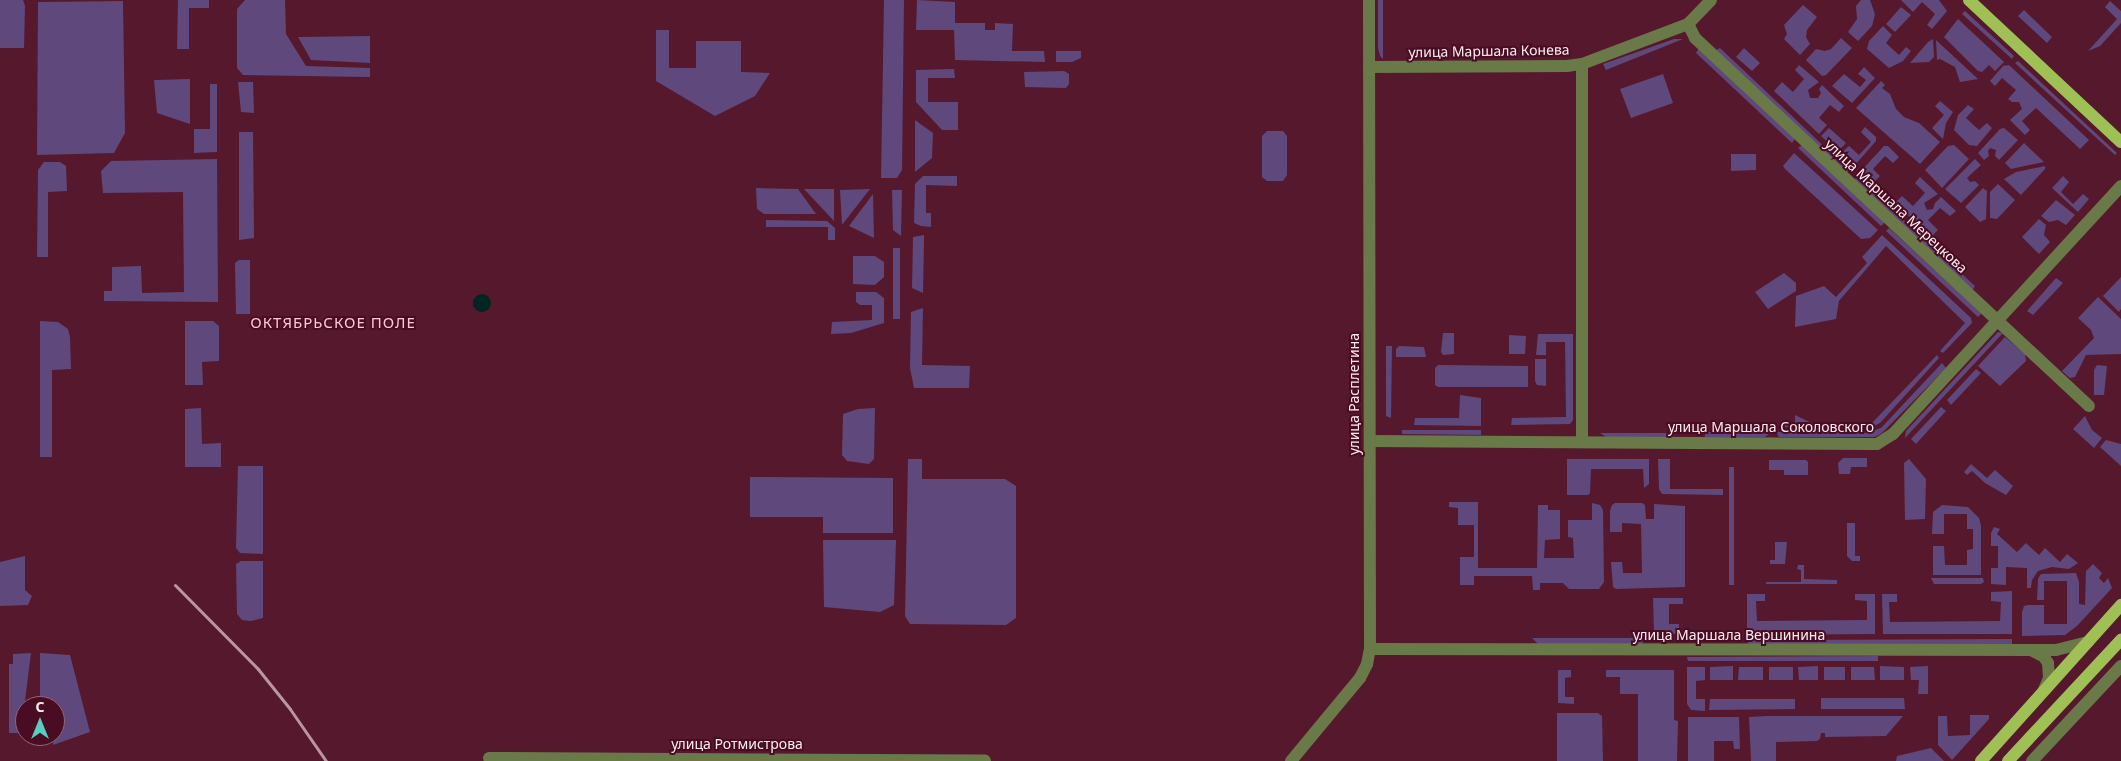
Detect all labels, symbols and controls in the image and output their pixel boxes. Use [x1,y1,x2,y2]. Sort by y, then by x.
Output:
street label: улица Маршала Конева [1408,41,1570,61]
street label: улица Маршала Мерецкова [1821,136,1971,276]
district label: ОКТЯБРЬСКОЕ ПОЛЕ [248,314,418,332]
street label: улица Расплетина [1346,333,1362,455]
street label: улица Маршала Соколовского [1668,419,1874,435]
street label: улица Маршала Вершинина [1633,627,1825,643]
north arrow [15,696,65,746]
text: С [35,697,45,716]
street label: улица Ротмистрова [671,736,803,752]

